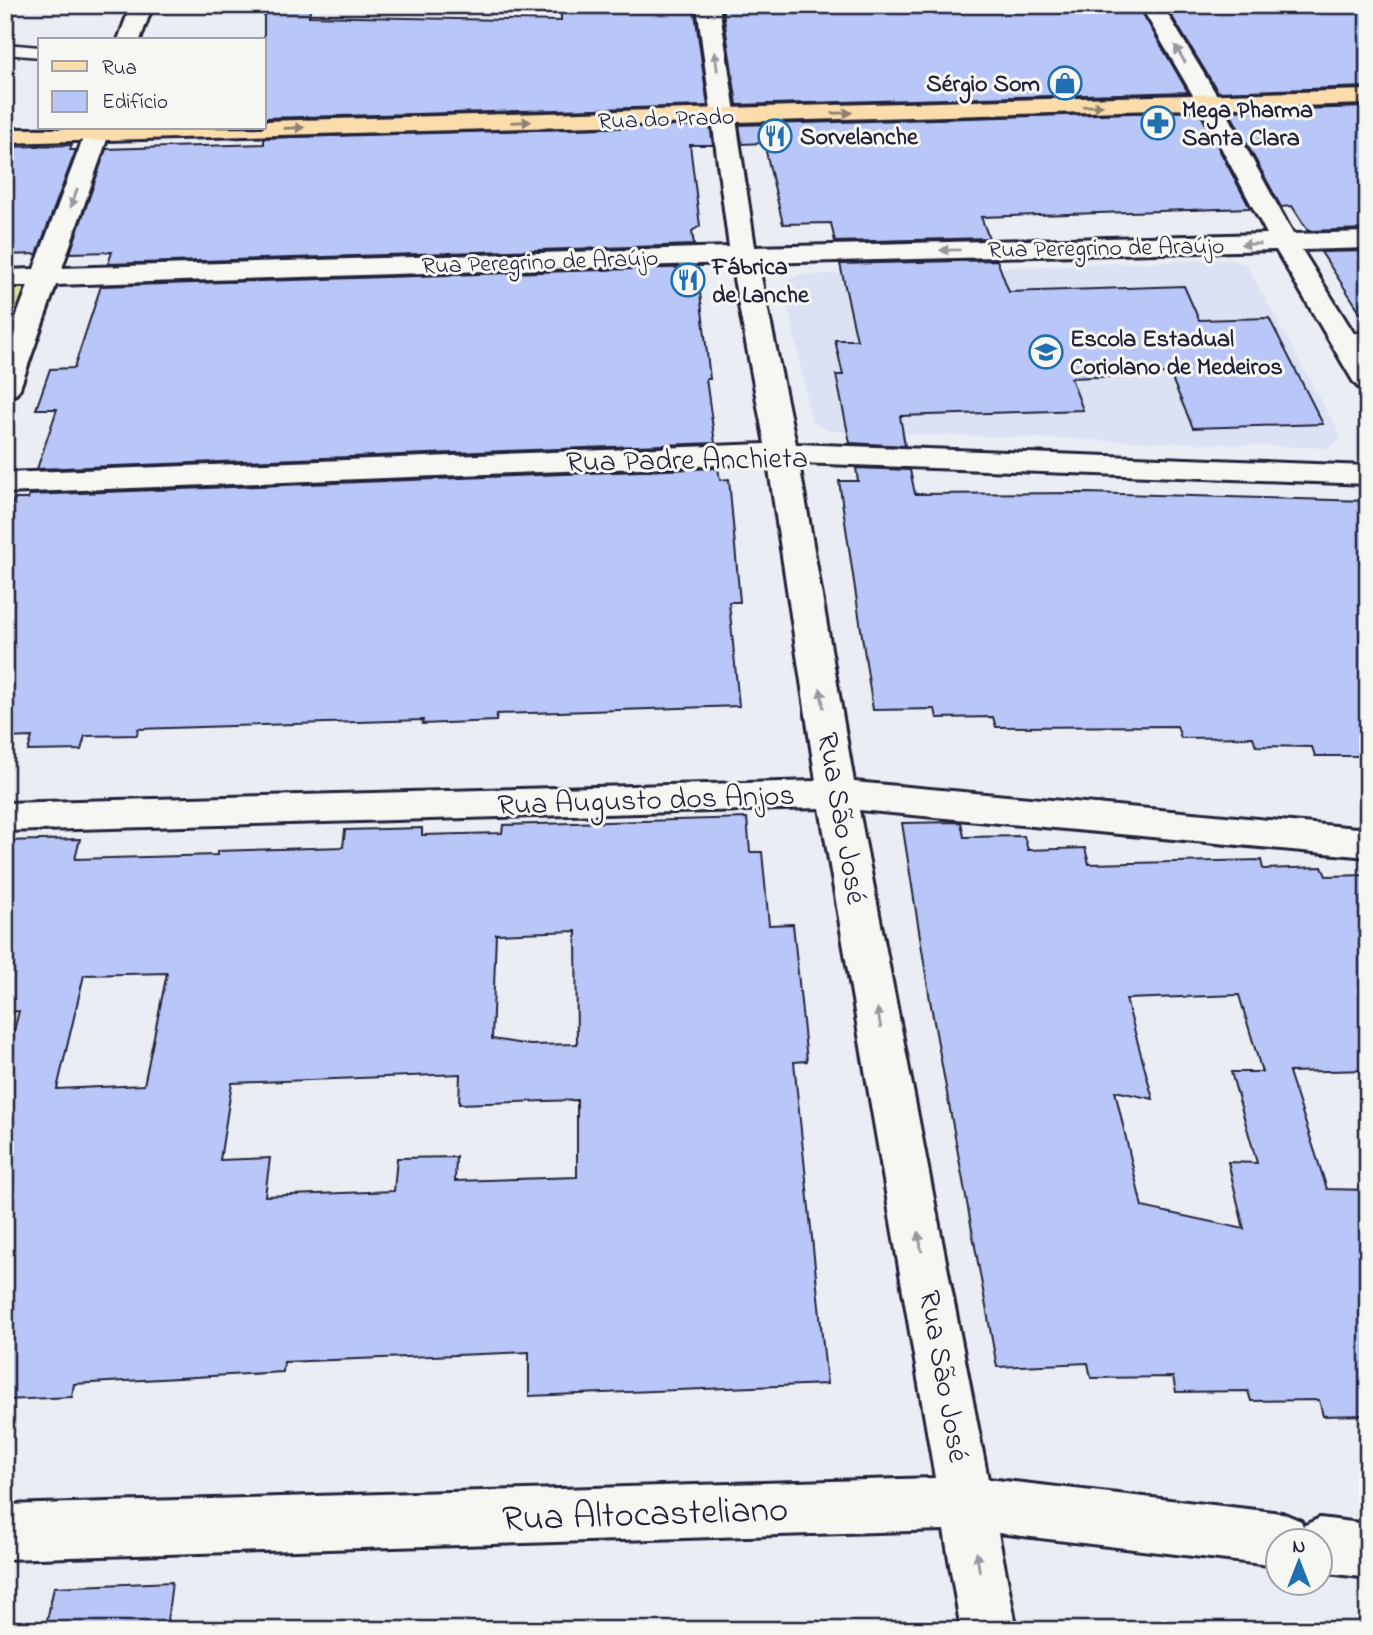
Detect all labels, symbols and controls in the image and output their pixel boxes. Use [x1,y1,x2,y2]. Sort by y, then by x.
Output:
legend [38,38,266,130]
one-way arrow [1174,44,1186,63]
one-way arrow [710,50,721,72]
text: Rua [102,54,137,84]
shop icon: Sérgio Som [1046,64,1084,102]
place label: Sérgio Som [926,68,1040,104]
text: Edifício [102,88,168,118]
place label: Mega Pharma Santa Clara [1182,94,1313,157]
one-way arrow [1083,100,1105,111]
street label: Rua do Prado [597,101,735,140]
pharmacy icon: Mega Pharma Santa Clara [1139,104,1177,142]
one-way arrow [831,107,853,119]
one-way arrow [511,116,533,128]
restaurant icon: Sorvelanche [756,117,794,155]
place label: Sorvelanche [800,121,919,156]
one-way arrow [283,123,305,134]
one-way arrow [68,187,79,208]
street label: Rua Peregrino de Araújo [987,230,1225,269]
one-way arrow [1239,238,1261,250]
street label: Rua Peregrino de Araújo [421,242,659,285]
one-way arrow [938,245,960,256]
place label: Fábrica de Lanche [711,251,810,314]
restaurant icon: Fábrica de Lanche [669,261,707,299]
place label: Escola Estadual Coriolano de Medeiros [1070,323,1283,386]
school or university icon: Escola Estadual Coriolano de Medeiros [1027,333,1065,371]
street label: Rua Padre Anchieta [566,438,809,486]
one-way arrow [816,687,827,709]
street label: Rua São José [803,729,877,908]
street label: Rua Augusto dos Anjos [497,775,795,829]
one-way arrow [873,1007,884,1029]
one-way arrow [914,1231,925,1253]
street label: Rua São José [905,1287,979,1466]
street label: Rua Altocasteliano [501,1484,789,1548]
north arrow [1264,1526,1334,1596]
text: N [1293,1534,1306,1561]
one-way arrow [972,1551,983,1573]

